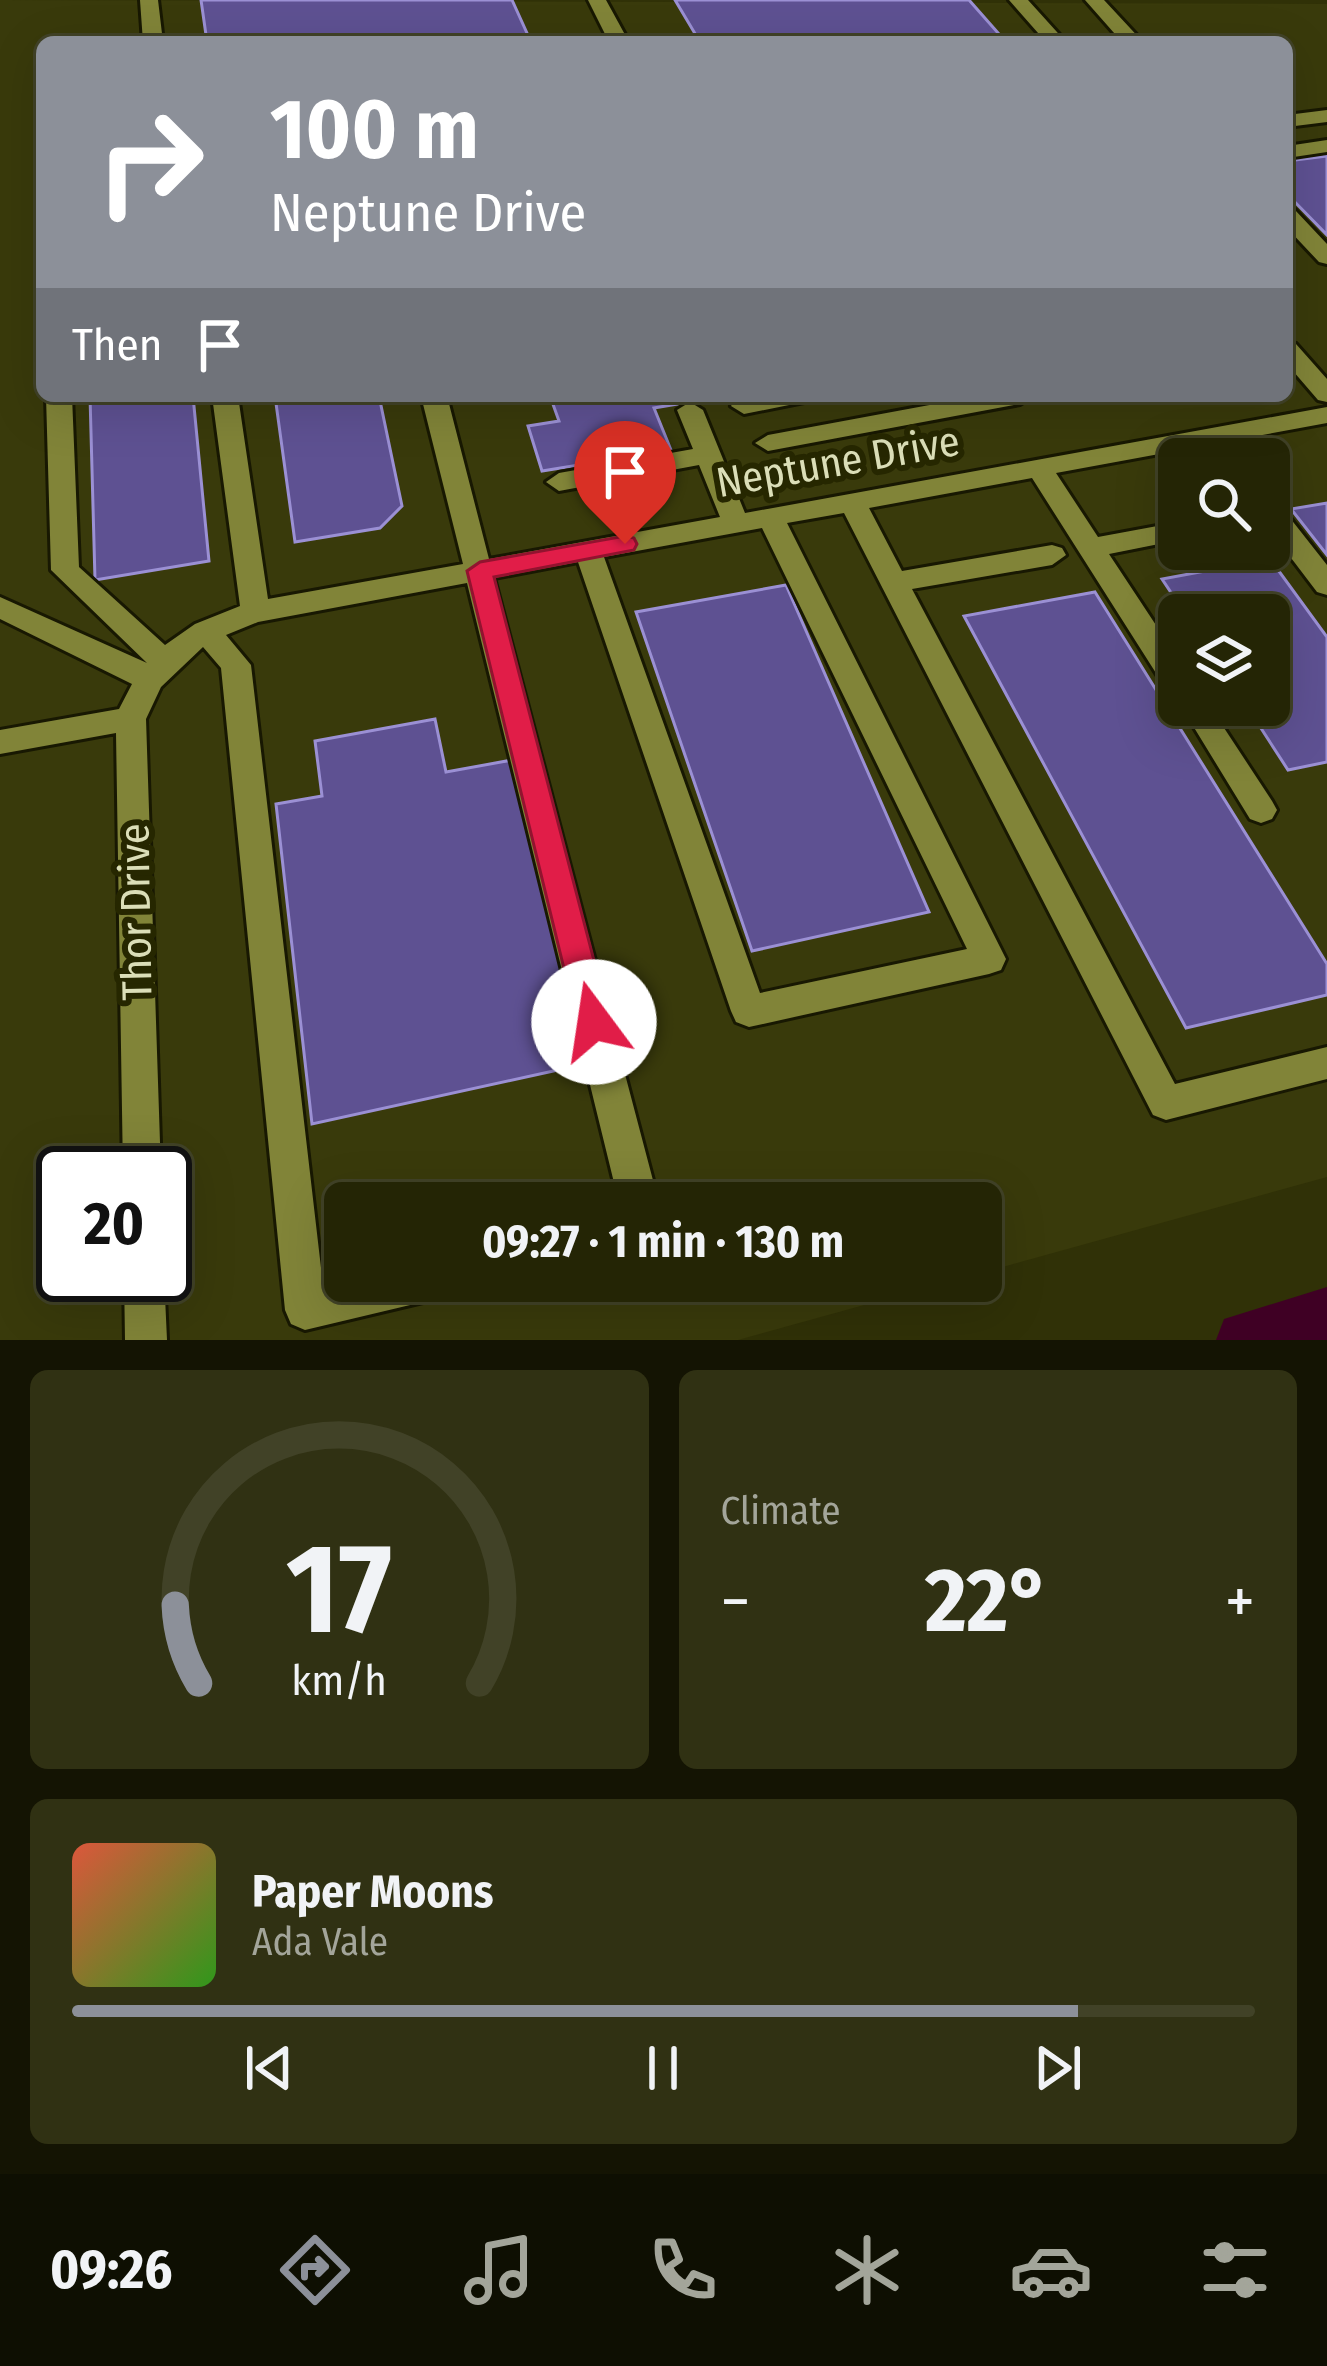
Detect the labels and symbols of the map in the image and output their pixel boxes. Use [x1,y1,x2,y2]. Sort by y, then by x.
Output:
street label: Neptune Drive [713,416,963,508]
pin [574,421,676,544]
street label: Thor Drive [109,823,163,1001]
position arrow [531,959,657,1085]
speed limit sign: 20 [36,1146,192,1302]

